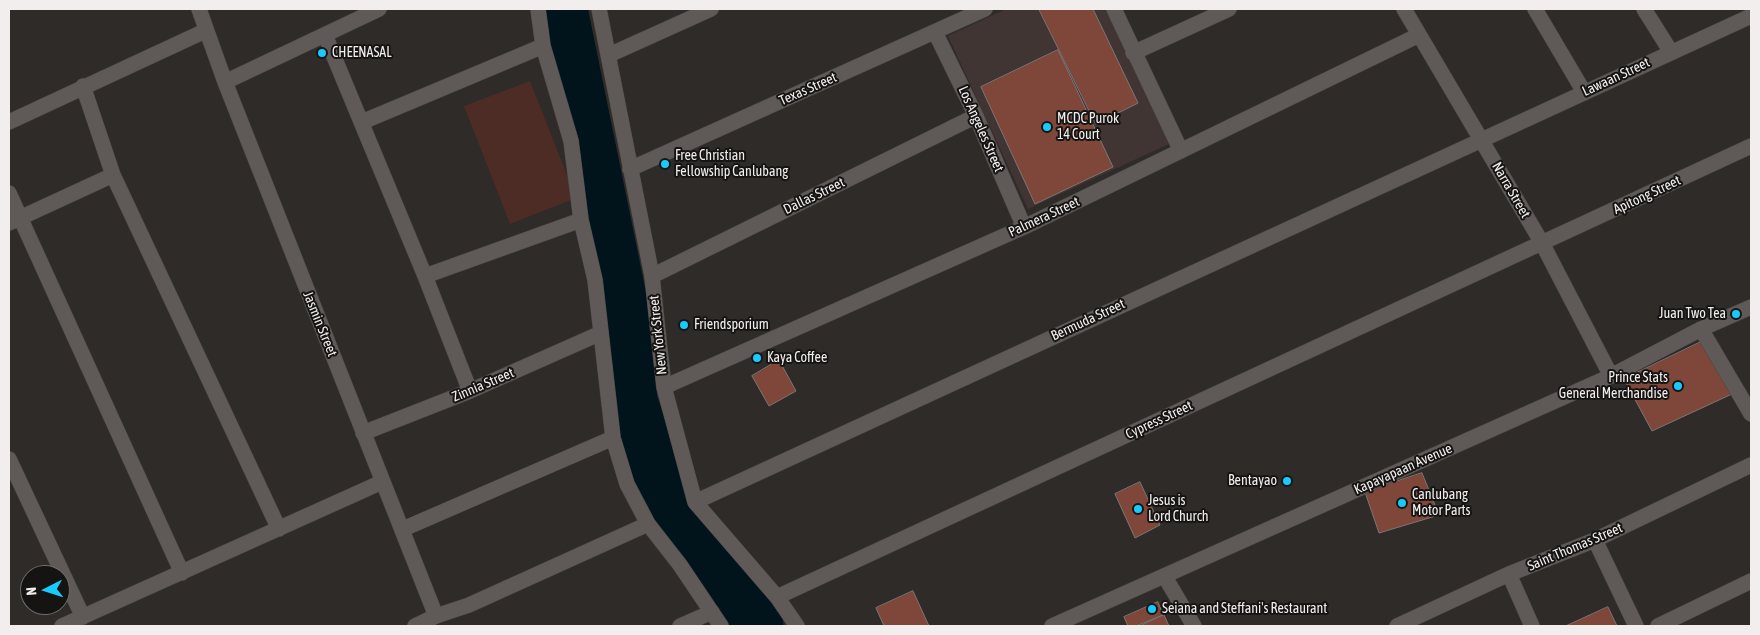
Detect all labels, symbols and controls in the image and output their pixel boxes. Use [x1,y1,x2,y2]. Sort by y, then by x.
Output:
place label: CHEENASAL [332,45,392,61]
marker: CHEENASAL [316,47,328,59]
street label: Lawaan Street [1580,54,1652,100]
street label: Texas Street [777,69,839,109]
street label: Los Angeles Street [955,84,1007,174]
place label: MCDC Purok 14 Court [1057,111,1119,144]
marker: MCDC Purok 14 Court [1041,121,1053,133]
place label: Free Christian Fellowship Canlubang [675,148,788,180]
marker: Free Christian Fellowship Canlubang [659,158,671,170]
street label: Narra Street [1488,159,1534,221]
street label: Apitong Street [1611,172,1683,218]
street label: Dallas Street [781,174,847,218]
street label: Palmera Street [1006,193,1082,241]
street label: Jasmin Street [299,289,341,359]
street label: New York Street [645,295,671,375]
street label: Bermuda Street [1048,296,1128,344]
place label: Juan Two Tea [1659,306,1726,322]
marker: Juan Two Tea [1730,308,1742,320]
place label: Friendsporium [694,317,769,333]
marker: Friendsporium [678,319,690,331]
place label: Kaya Coffee [767,350,827,366]
marker: Kaya Coffee [751,352,763,364]
street label: Zinnia Street [450,364,516,406]
place label: Prince Stats General Merchandise [1559,370,1668,402]
marker: Prince Stats General Merchandise [1672,380,1684,392]
street label: Cypress Street [1123,397,1195,443]
street label: Kapayapaan Avenue [1351,440,1455,498]
place label: Bentayao [1228,473,1277,489]
marker: Bentayao [1281,475,1293,487]
place label: Canlubang Motor Parts [1412,487,1471,520]
place label: Jesus is Lord Church [1148,493,1209,526]
marker: Canlubang Motor Parts [1396,497,1408,509]
marker: Jesus is Lord Church [1132,503,1144,515]
street label: Saint Thomas Street [1525,519,1625,575]
north arrow [20,565,70,615]
text: N [23,586,39,596]
place label: Seiana and Steffani's Restaurant [1162,601,1327,617]
marker: Seiana and Steffani's Restaurant [1146,603,1158,615]

